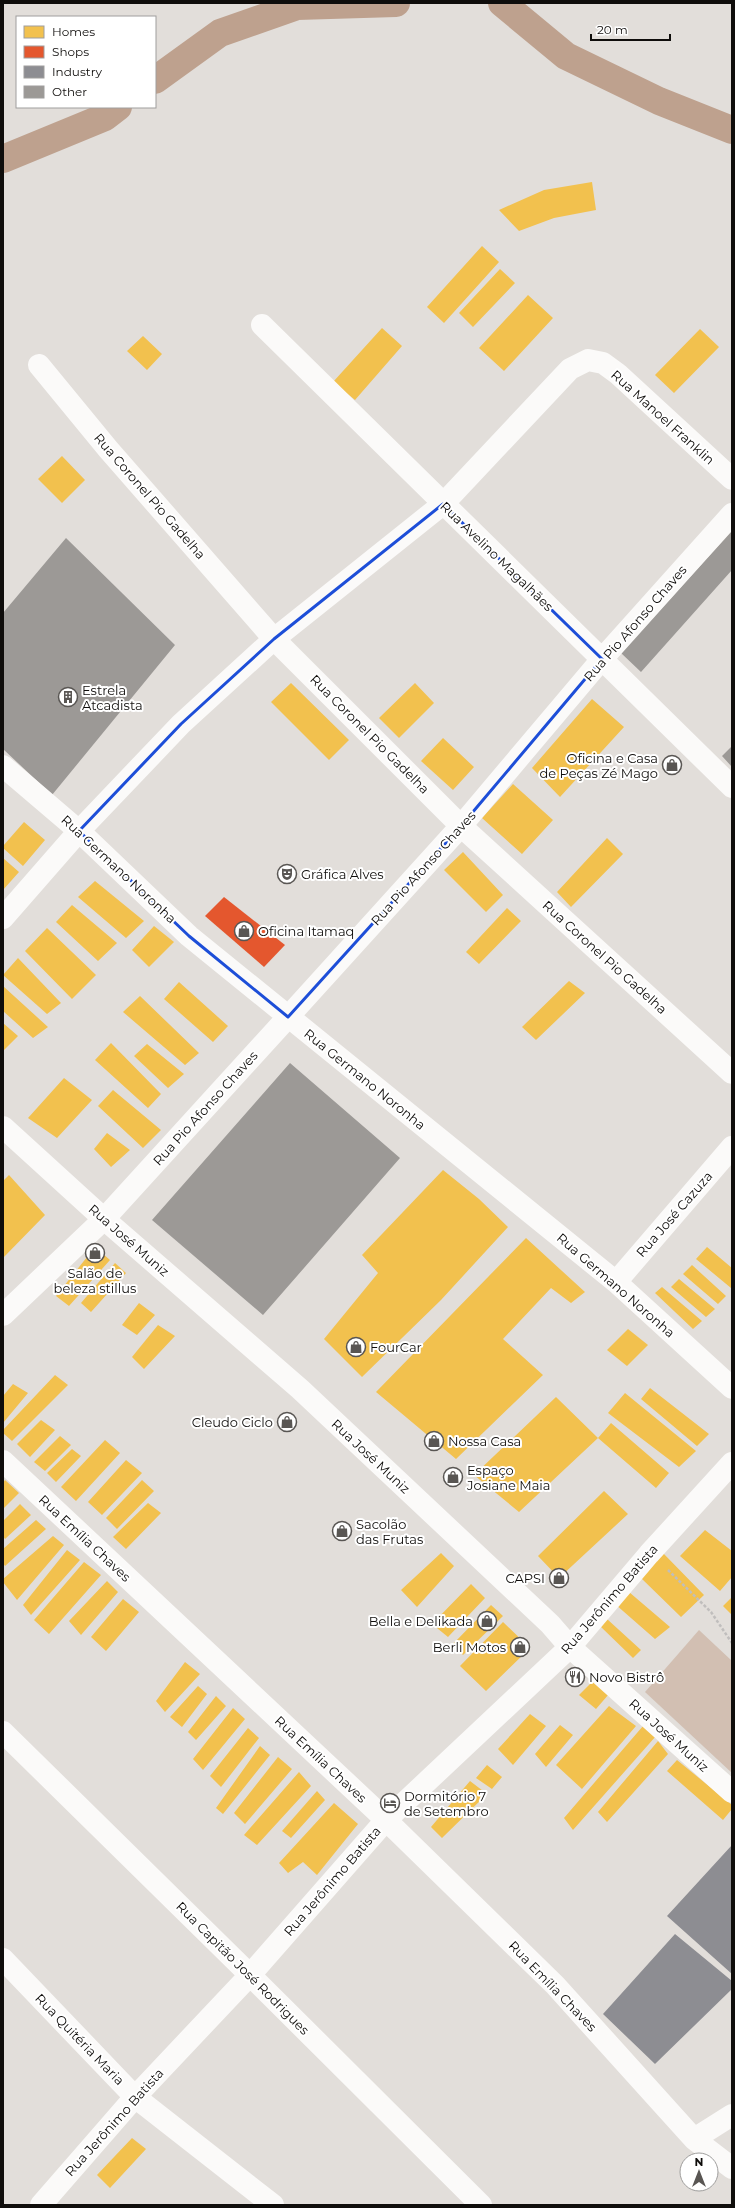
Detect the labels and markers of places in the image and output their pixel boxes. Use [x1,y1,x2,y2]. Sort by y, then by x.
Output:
place label: Estrela Atcadista [82,682,143,713]
building icon: Estrela Atcadista [57,686,79,708]
place label: Oficina e Casa de Peças Zé Mago [540,750,658,781]
shop icon: Oficina e Casa de Peças Zé Mago [661,754,683,776]
theatre icon: Gráfica Alves [276,863,298,885]
place label: Gráfica Alves [301,866,384,882]
shop icon: Oficina Itamaq [233,920,255,942]
place label: Oficina Itamaq [258,923,354,939]
shop icon: Salão de beleza stillus [84,1242,106,1264]
place label: Salão de beleza stillus [54,1265,136,1296]
shop icon: FourCar [345,1336,367,1358]
place label: FourCar [370,1339,422,1355]
shop icon: Cleudo Ciclo [276,1411,298,1433]
place label: Cleudo Ciclo [192,1414,273,1430]
shop icon: Nossa Casa [423,1430,445,1452]
place label: Nossa Casa [448,1433,521,1449]
place label: Espaço Josiane Maia [466,1462,550,1493]
shop icon: Espaço Josiane Maia [442,1466,464,1488]
place label: Sacolão das Frutas [356,1516,423,1547]
shop icon: Sacolão das Frutas [331,1520,353,1542]
shop icon: CAPSI [548,1567,570,1589]
place label: CAPSI [505,1570,545,1586]
shop icon: Bella e Delikada [476,1610,498,1632]
place label: Bella e Delikada [369,1613,473,1629]
shop icon: Berli Motos [509,1636,531,1658]
place label: Berli Motos [433,1639,506,1655]
restaurant icon: Novo Bistrô [564,1666,586,1688]
place label: Novo Bistrô [589,1669,664,1685]
place label: Dormitório 7 de Setembro [404,1788,489,1819]
hotel icon: Dormitório 7 de Setembro [379,1792,401,1814]

